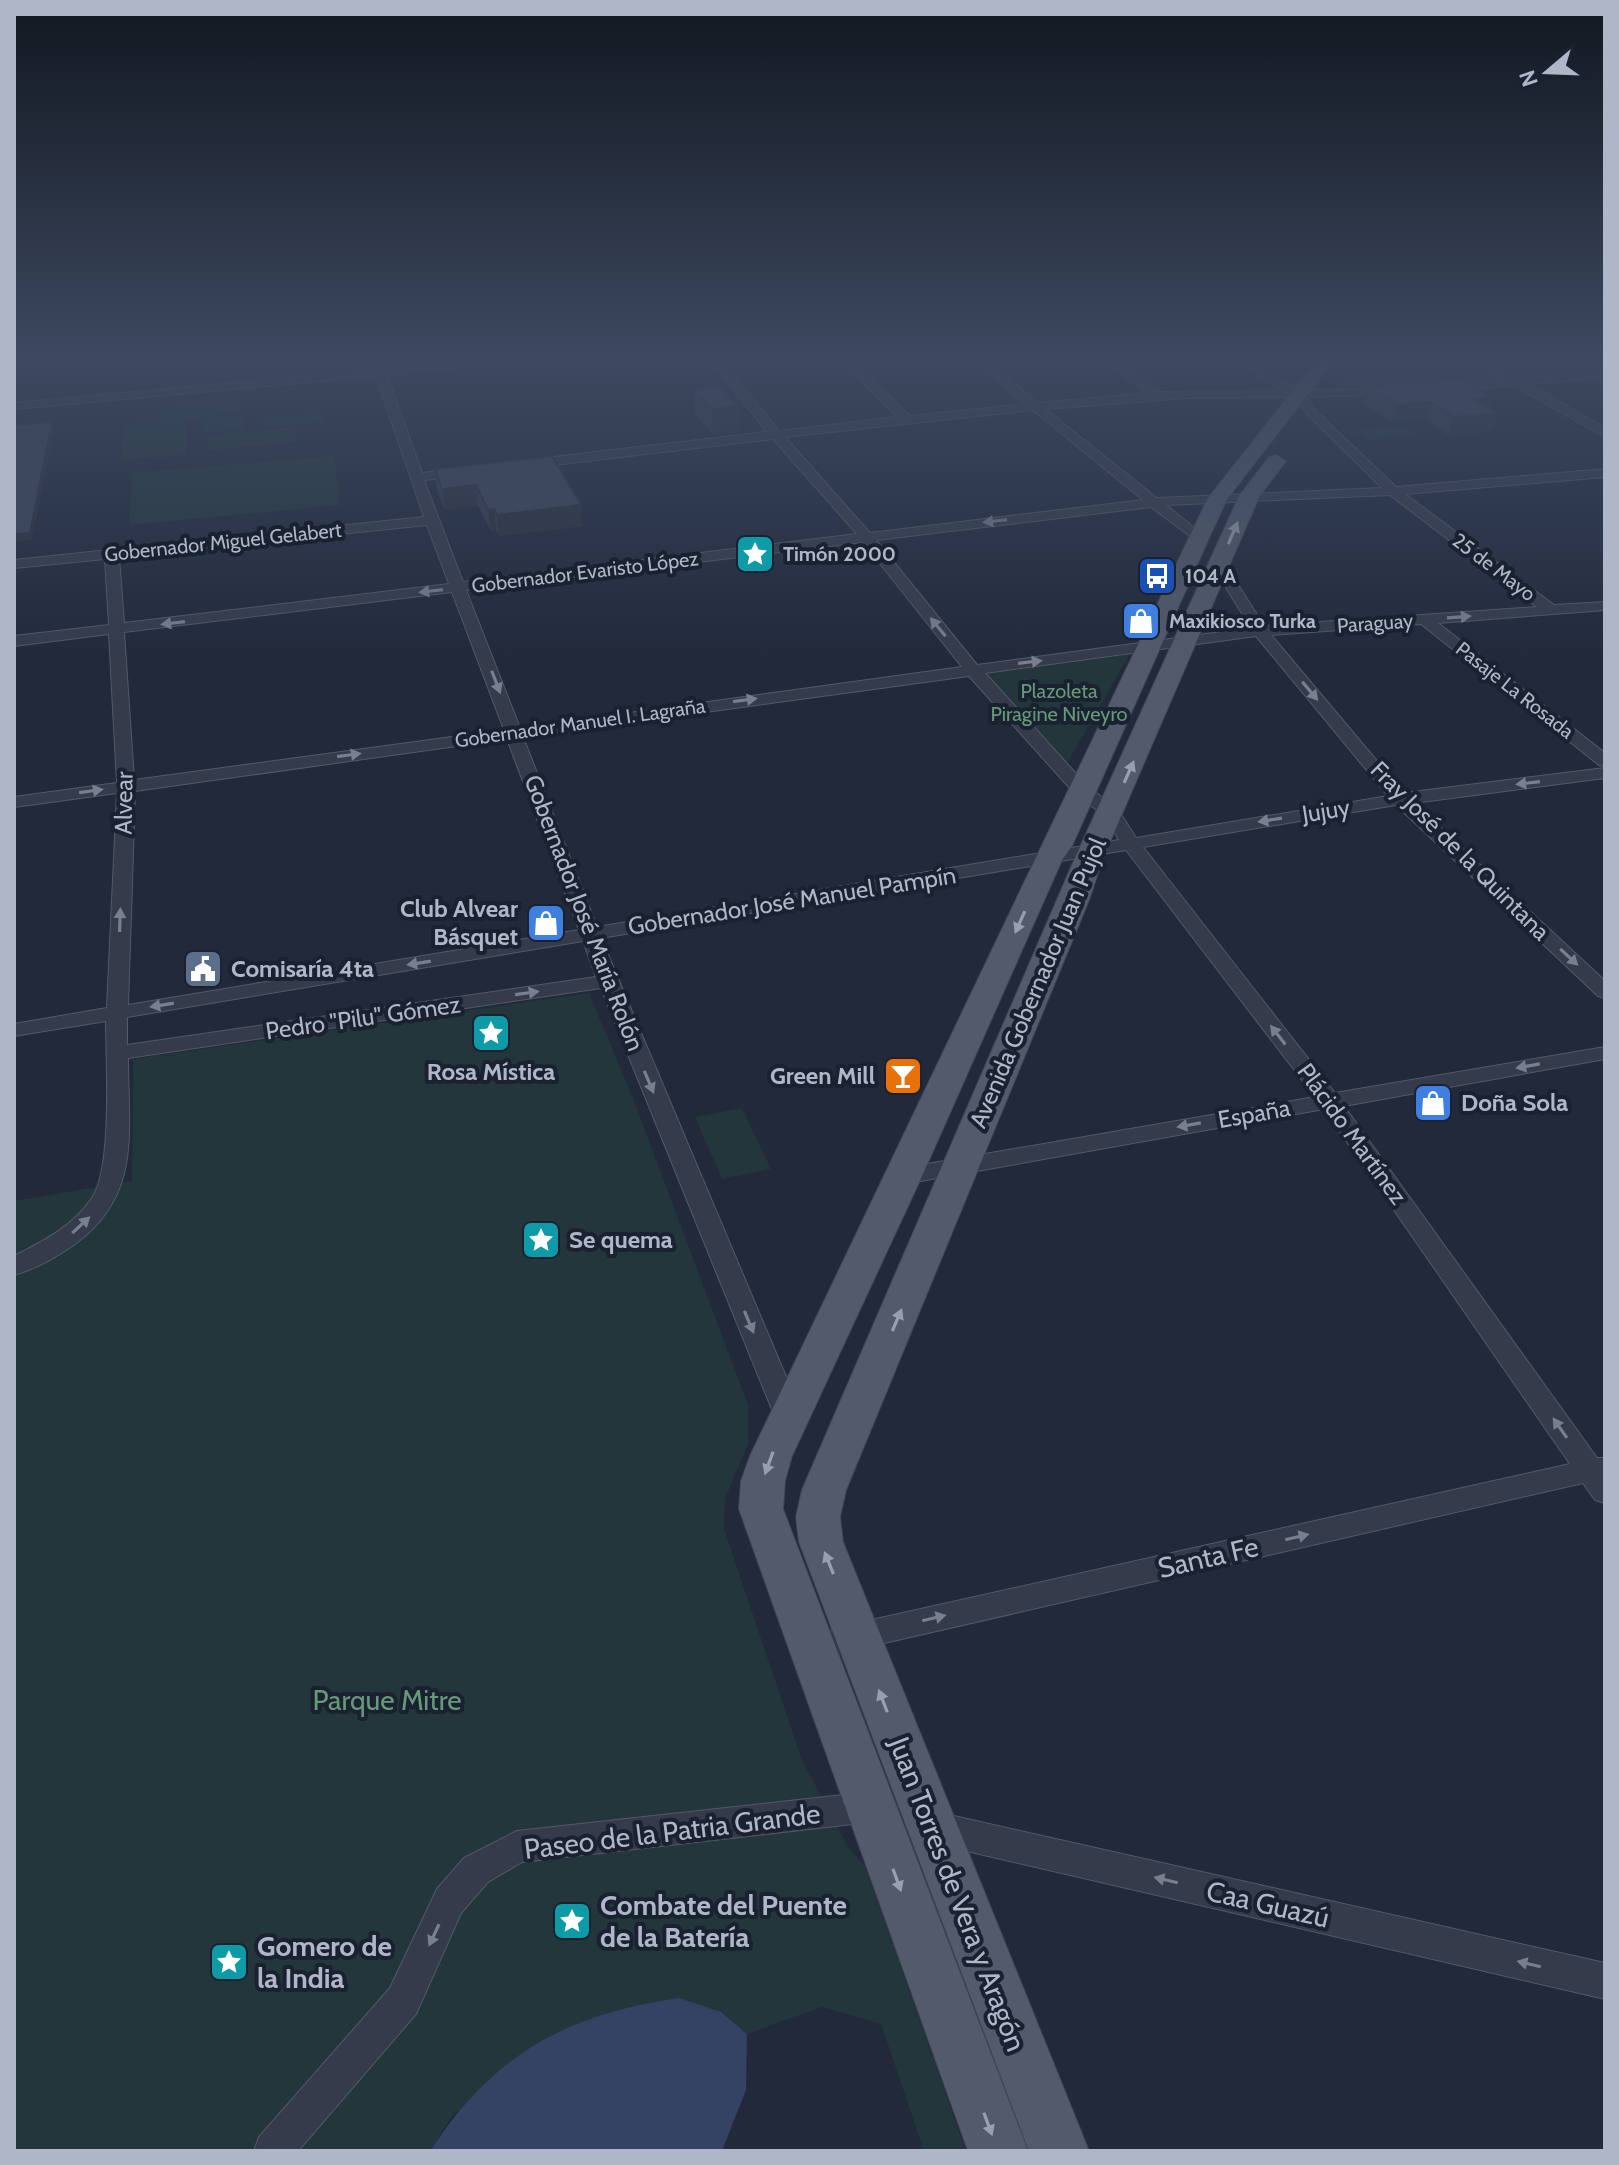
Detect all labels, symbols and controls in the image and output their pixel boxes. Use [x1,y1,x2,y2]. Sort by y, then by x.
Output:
north arrow [1507,32,1587,112]
text: N [1513,67,1544,90]
one-way arrow [982,515,1007,528]
street label: Gobernador Miguel Gelabert [103,518,343,566]
one-way arrow [1226,522,1240,545]
street label: 25 de Mayo [1448,528,1540,606]
place icon: Timón 2000 [734,533,776,575]
place label: Timón 2000 [783,542,896,566]
street label: Gobernador Evaristo López [470,546,700,598]
bus stop icon: 104 A [1136,555,1178,597]
place label: 104 A [1185,564,1236,588]
one-way arrow [418,585,443,598]
shop icon: Maxikiosco Turka [1120,600,1162,642]
street label: Paraguay [1336,608,1414,638]
place label: Maxikiosco Turka [1169,609,1316,633]
one-way arrow [1447,610,1472,623]
one-way arrow [160,616,185,629]
one-way arrow [930,617,947,637]
street label: Pasaje La Rosada [1451,637,1579,744]
one-way arrow [1018,655,1043,668]
one-way arrow [489,670,502,694]
park label: Plazoleta Piragine Niveyro [991,679,1127,726]
one-way arrow [1301,681,1318,701]
street label: Gobernador Manuel I. Lagraña [453,693,707,752]
one-way arrow [733,693,758,706]
one-way arrow [337,749,362,762]
street label: Fray José de la Quintana [1365,755,1556,947]
one-way arrow [1122,760,1136,783]
street label: Alvear [108,771,139,835]
street label: Gobernador José María Rolón [518,771,651,1055]
one-way arrow [1515,777,1540,790]
one-way arrow [79,784,104,797]
street label: Jujuy [1299,792,1352,829]
one-way arrow [1257,814,1282,827]
street label: Avenida Gobernador Juan Pujol [963,833,1112,1132]
street label: Gobernador José Manuel Pampín [626,860,958,941]
place label: Club Alvear Básquet [400,894,518,951]
shop icon: Club Alvear Básquet [525,902,567,944]
one-way arrow [114,907,127,932]
one-way arrow [1013,910,1027,934]
public building icon: Comisaría 4ta [182,948,224,990]
one-way arrow [1559,948,1578,966]
place label: Comisaría 4ta [231,954,374,983]
one-way arrow [406,957,431,970]
one-way arrow [515,986,540,999]
street label: Pedro "Pilu" Gómez [264,989,462,1046]
one-way arrow [150,1000,175,1012]
place icon: Rosa Mística [470,1012,512,1054]
one-way arrow [1271,1025,1287,1045]
bar icon: Green Mill [882,1055,924,1097]
place label: Rosa Mística [427,1057,555,1086]
street label: Plácido Martínez [1291,1057,1413,1210]
place label: Green Mill [770,1061,875,1090]
one-way arrow [1515,1061,1540,1073]
one-way arrow [643,1070,656,1093]
shop icon: Doña Sola [1412,1082,1454,1124]
place label: Doña Sola [1461,1088,1568,1117]
street label: España [1215,1093,1293,1134]
one-way arrow [1176,1120,1201,1132]
one-way arrow [71,1216,90,1234]
place icon: Se quema [520,1219,562,1261]
place label: Se quema [569,1225,673,1254]
one-way arrow [890,1308,903,1332]
one-way arrow [743,1310,756,1334]
one-way arrow [1553,1418,1568,1439]
one-way arrow [763,1451,775,1475]
street label: Santa Fe [1154,1529,1262,1585]
one-way arrow [1285,1530,1310,1543]
one-way arrow [823,1551,836,1575]
one-way arrow [922,1612,947,1624]
park label: Parque Mitre [312,1683,462,1717]
one-way arrow [876,1689,889,1713]
street label: Juan Torres de Vera y Aragón [882,1731,1034,2056]
street label: Paseo de la Patria Grande [522,1796,822,1866]
one-way arrow [891,1869,904,1893]
street label: Caa Guazú [1203,1873,1333,1935]
one-way arrow [1154,1874,1179,1886]
place label: Combate del Puente de la Batería [600,1888,847,1954]
place icon: Combate del Puente de la Batería [551,1900,593,1942]
one-way arrow [427,1923,440,1946]
place label: Gomero de la India [257,1929,392,1995]
place icon: Gomero de la India [208,1941,250,1983]
one-way arrow [1516,1957,1541,1970]
one-way arrow [982,2112,995,2136]

